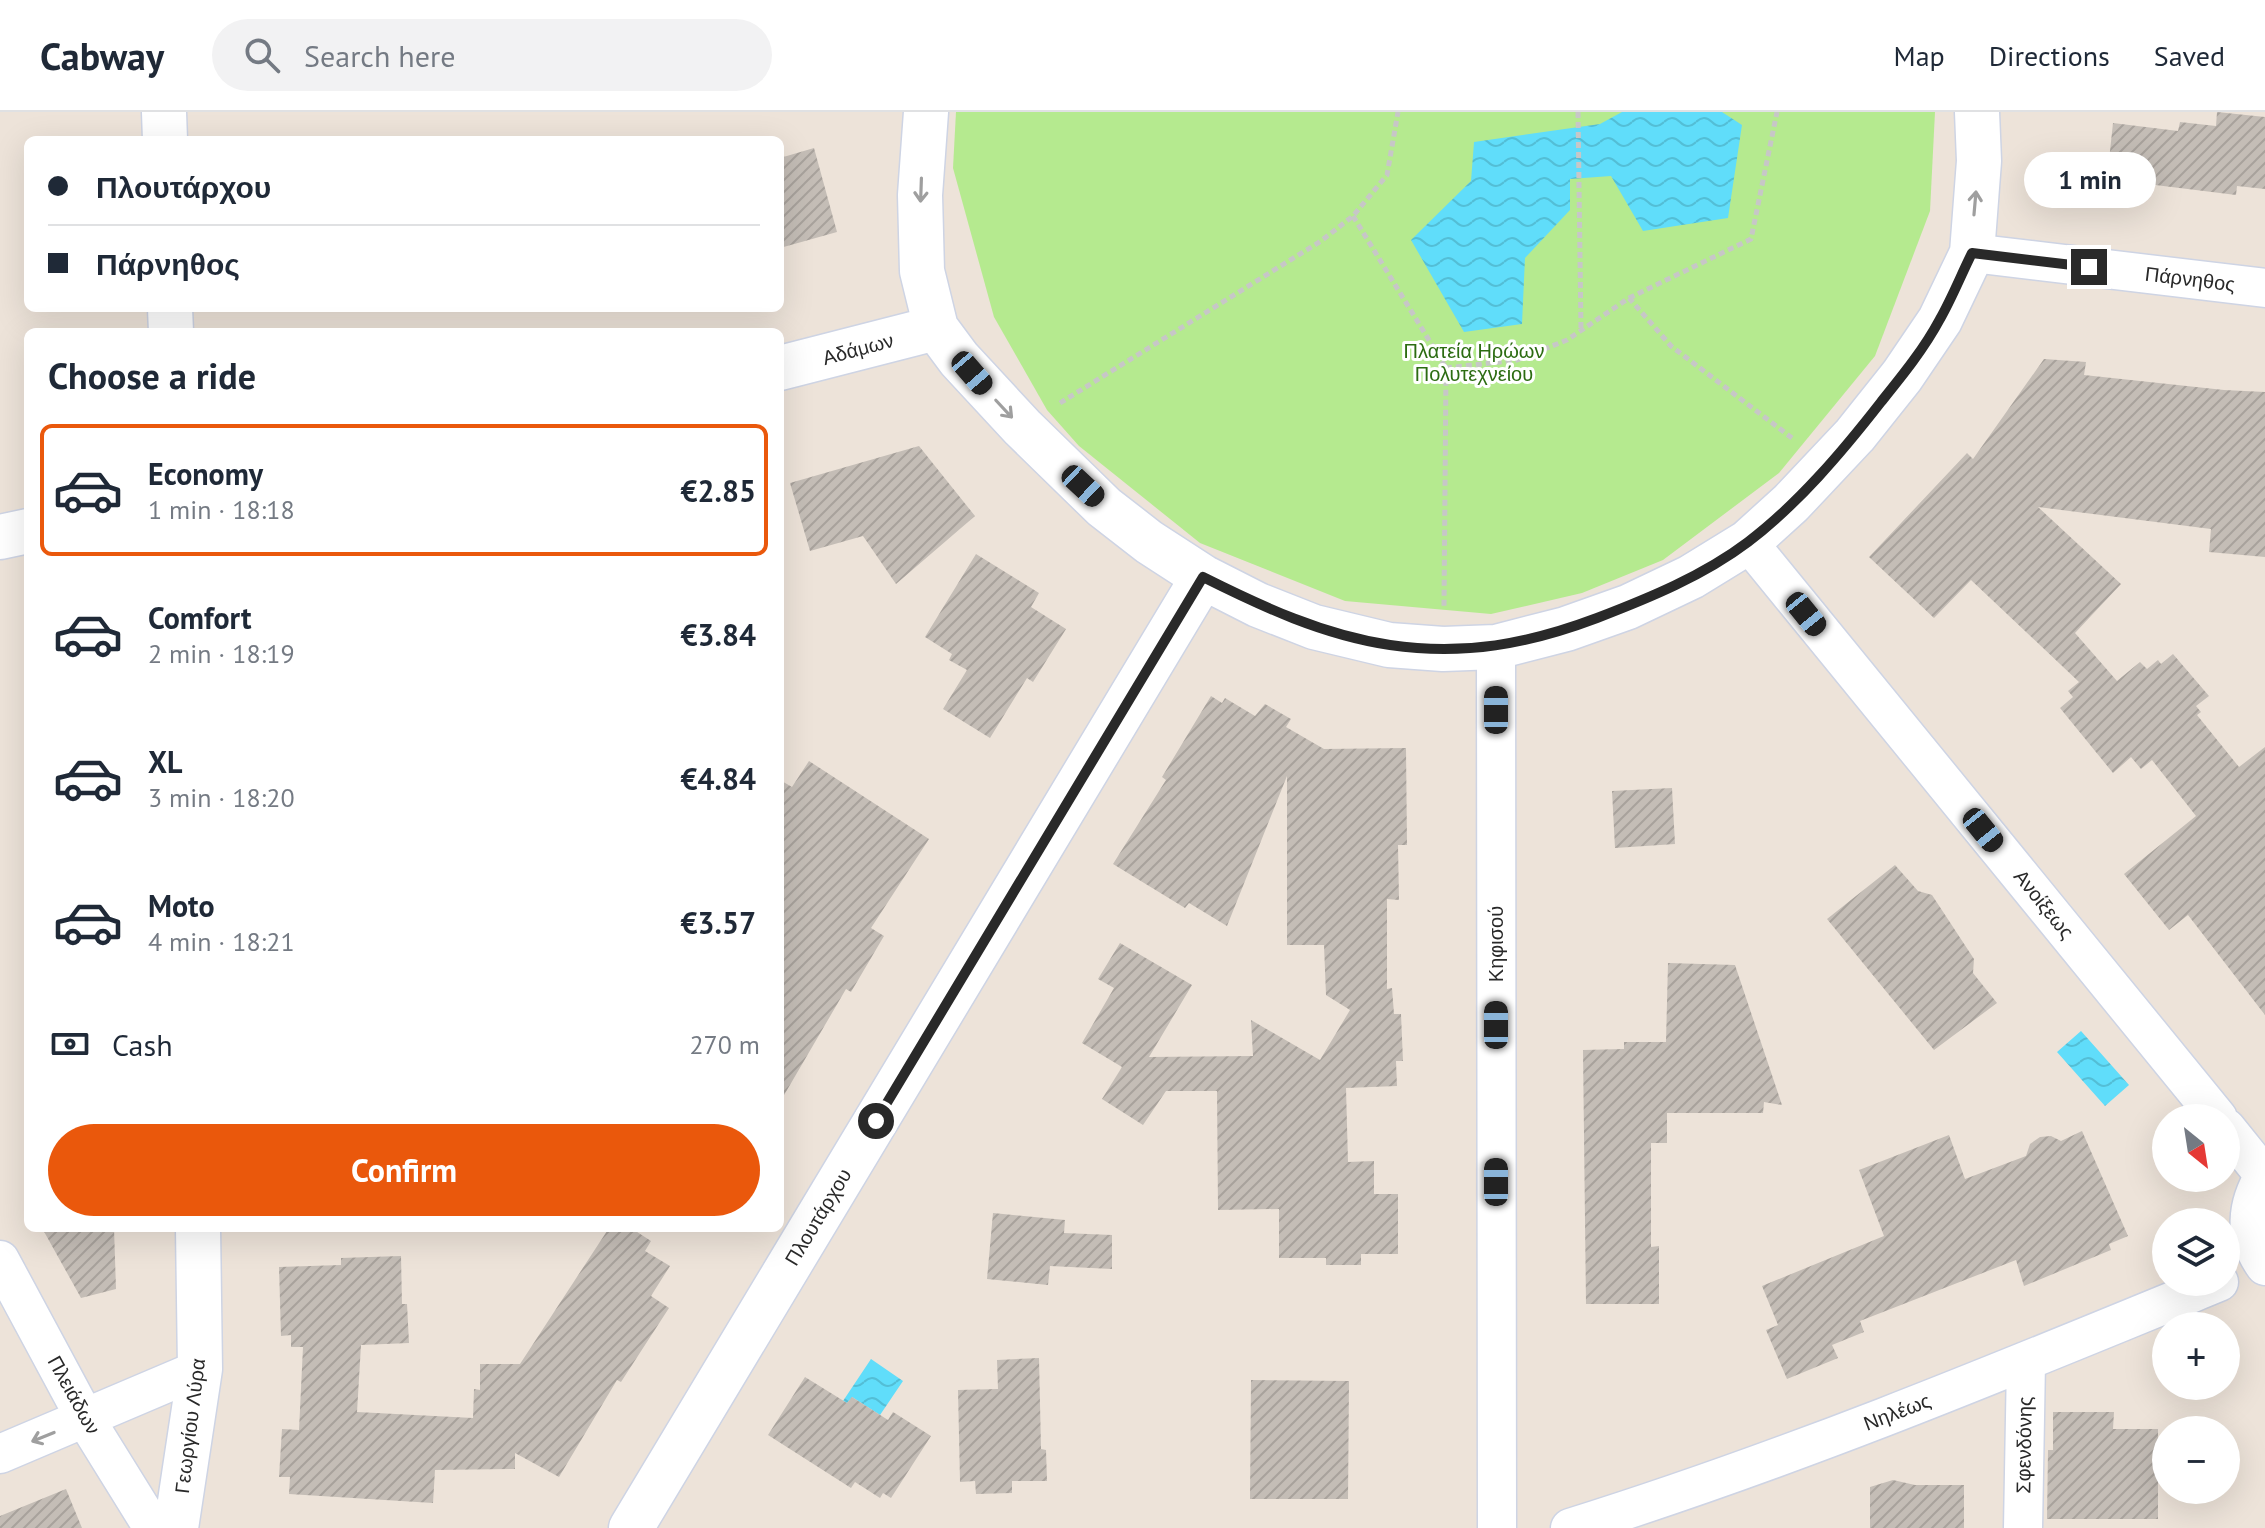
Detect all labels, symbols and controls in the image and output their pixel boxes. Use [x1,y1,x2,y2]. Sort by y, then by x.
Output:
search box [212,19,772,91]
text: Cabway [40,31,164,80]
icon: search [240,33,284,77]
text: Search here [304,36,455,75]
text: Map [1894,37,1945,74]
text: Directions [1989,37,2110,74]
text: Saved [2154,37,2225,74]
callout: 1 min [2023,151,2155,207]
text: 1 min [2058,163,2122,196]
text: Πλουτάρχου [96,167,271,206]
one-way arrow [914,176,929,203]
one-way arrow [1968,190,1983,217]
text: Πάρνηθος [96,244,240,283]
route end [2071,249,2107,285]
street label: Πάρνηθος [2144,261,2237,297]
street label: Αδάμων [820,327,896,371]
park label: Πλατεία Ηρώων Πολυτεχνείου [1404,338,1544,387]
car [947,347,997,399]
text: Choose a ride [48,352,256,399]
one-way arrow [995,399,1014,419]
icon: car [52,454,124,526]
text: Economy [148,454,263,493]
car [1057,461,1109,511]
text: €2.85 [681,471,756,510]
text: 1 min · 18:18 [148,493,295,526]
car [1782,588,1830,640]
icon: car [52,598,124,670]
text: Comfort [148,598,251,637]
text: €3.84 [681,615,756,654]
text: 2 min · 18:19 [148,637,295,670]
car [1484,686,1508,734]
icon: car [52,742,124,814]
text: XL [148,742,182,781]
text: €4.84 [681,759,756,798]
text: 3 min · 18:20 [148,781,295,814]
car [1959,804,2007,856]
street label: Ανοίξεως [2008,864,2080,944]
icon: car [52,886,124,958]
text: Moto [148,886,215,925]
text: €3.57 [681,903,756,942]
street label: Κηφισού [1483,906,1509,982]
text: 4 min · 18:21 [148,925,295,958]
car [1484,1001,1508,1049]
icon: cash [48,1022,92,1066]
text: Cash [112,1025,173,1064]
text: 270 m [689,1028,760,1061]
route start [858,1103,894,1139]
north arrow [2152,1104,2240,1192]
map controls [2152,1104,2240,1504]
button: Confirm [48,1124,760,1216]
car [1484,1158,1508,1206]
street label: Πλουτάρχου [779,1164,857,1270]
button: layers [2152,1208,2240,1296]
button: + [2152,1312,2240,1400]
street label: Πλειάδων [42,1351,106,1439]
street label: Γεωργίου Λύρα [169,1357,211,1495]
street label: Νηλέως [1860,1387,1935,1437]
street label: Σφενδόνης [2010,1396,2038,1494]
button: − [2152,1416,2240,1504]
one-way arrow [31,1431,56,1445]

